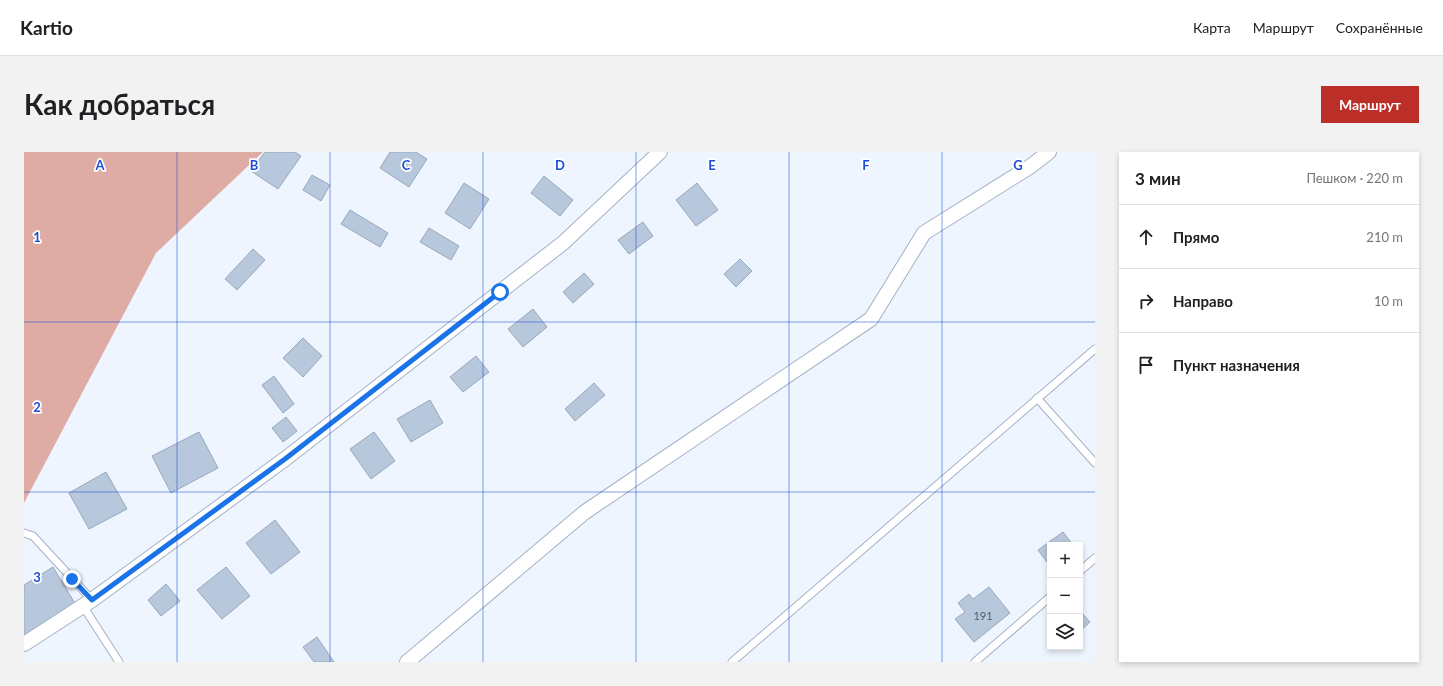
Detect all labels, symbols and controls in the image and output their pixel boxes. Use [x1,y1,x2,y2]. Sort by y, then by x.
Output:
text: Kartio [20,16,73,39]
text: Карта [1193,19,1231,36]
text: Маршрут [1253,19,1314,36]
text: Сохранённые [1336,19,1423,36]
button: Маршрут [1321,86,1419,123]
text: Как добраться [24,87,215,121]
text: A [94,157,105,173]
text: B [250,157,259,173]
text: C [402,157,411,173]
text: D [555,157,565,173]
text: E [708,157,716,173]
text: F [862,157,870,173]
text: G [1013,157,1023,173]
text: 3 мин [1135,168,1181,189]
text: Пешком · 220 m [1306,170,1403,186]
icon: ahead [1135,226,1157,248]
text: Прямо [1173,228,1219,246]
text: 1 [33,229,41,245]
text: 210 m [1366,229,1403,245]
route start [491,283,509,301]
icon: right [1135,290,1157,312]
text: Направо [1173,292,1233,310]
text: 10 m [1374,293,1403,309]
icon: arrive [1135,354,1157,376]
text: Пункт назначения [1173,356,1300,374]
text: 2 [33,399,41,415]
map controls [1047,542,1083,650]
button: + [1047,542,1083,578]
text: 3 [33,569,41,585]
route end [63,570,81,588]
button: − [1047,578,1083,614]
house number: 191 [973,609,993,622]
button: layers [1047,614,1083,650]

